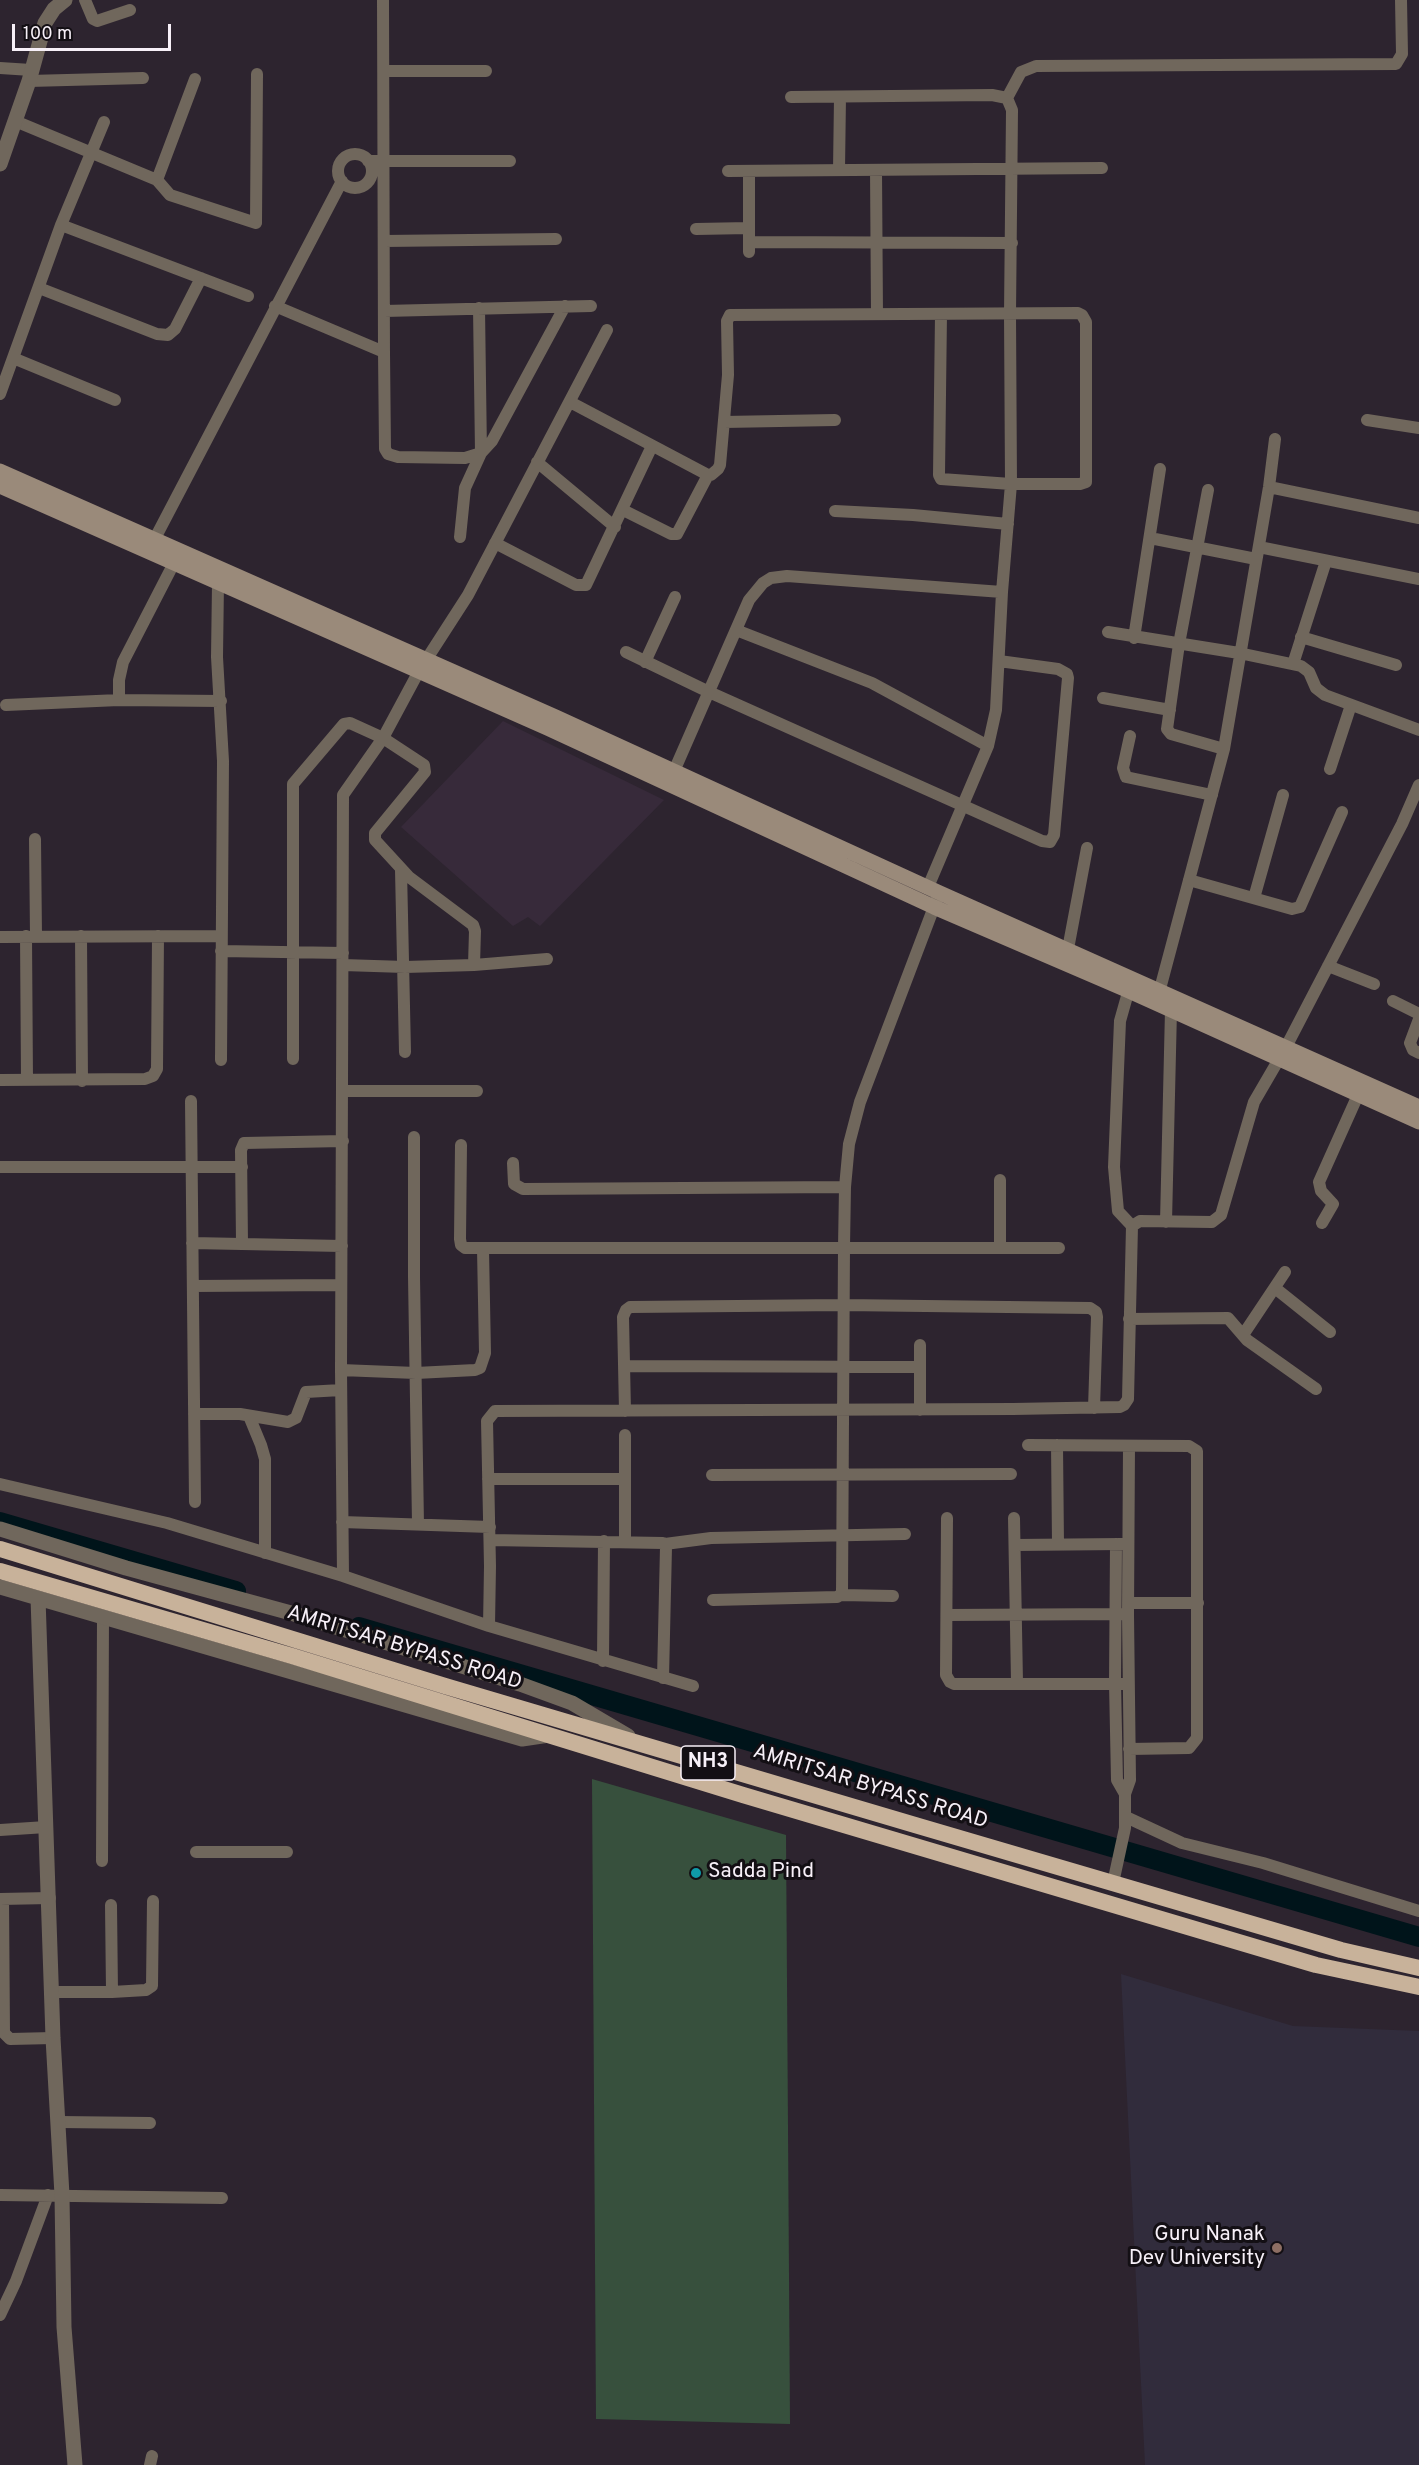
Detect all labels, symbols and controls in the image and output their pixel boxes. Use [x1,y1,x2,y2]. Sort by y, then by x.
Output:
scale bar [15,12,174,50]
text: 100 m [23,23,72,46]
street label: AMRITSAR BYPASS ROAD [284,1601,524,1697]
street label: AMRITSAR BYPASS ROAD [750,1740,990,1836]
road number: NH3 [681,1746,735,1780]
place label: Sadda Pind [708,1860,814,1886]
marker: Sadda Pind [689,1866,703,1880]
place label: Guru Nanak Dev University [1129,2223,1265,2273]
marker: Guru Nanak Dev University [1270,2241,1284,2255]

